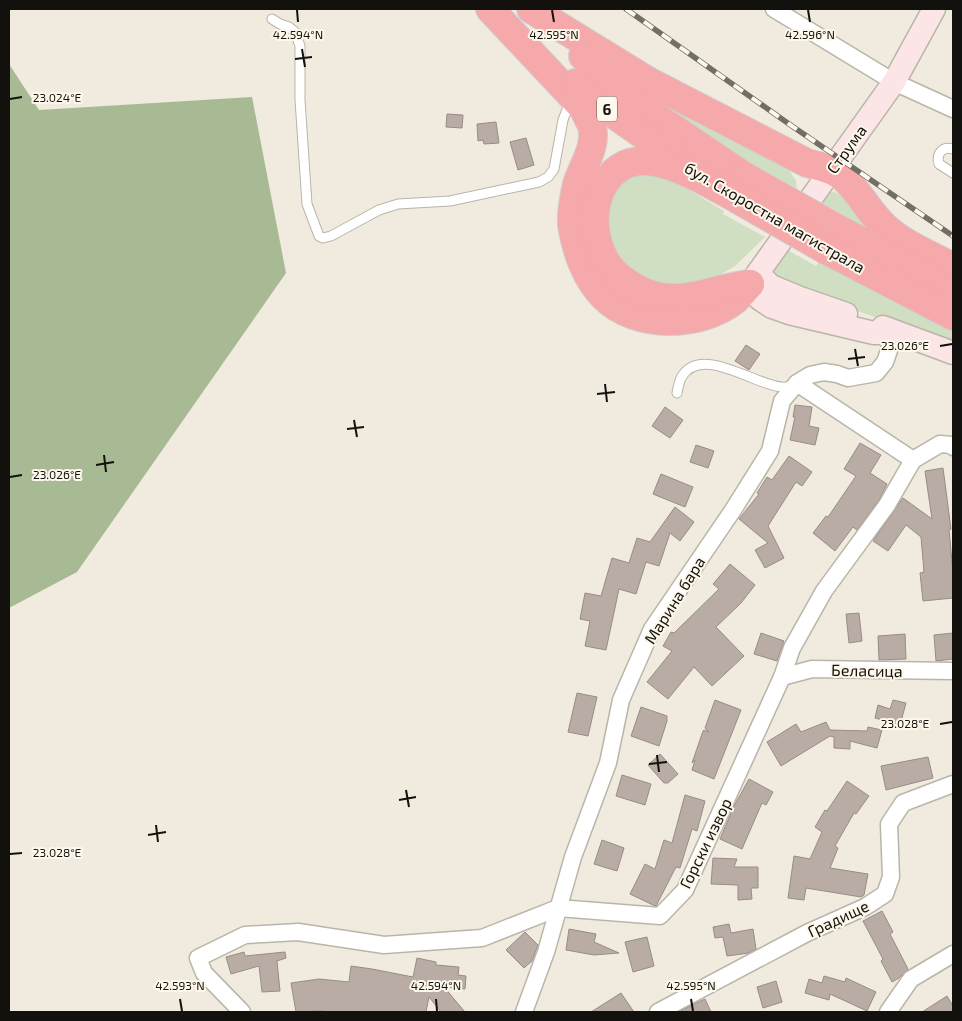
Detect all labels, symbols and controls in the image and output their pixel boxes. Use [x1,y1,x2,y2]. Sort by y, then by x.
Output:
text: 42.594°N [273,27,323,41]
text: 42.595°N [529,27,579,41]
text: 42.596°N [785,27,835,41]
text: 23.024°E [33,90,82,104]
road number: 6 [597,96,617,122]
street label: Струма [822,121,871,178]
street label: бул. Скоростна магистрала [681,157,869,277]
text: 23.026°E [881,338,929,352]
text: 23.026°E [33,467,81,481]
street label: Марина бара [640,553,708,647]
street label: Беласица [831,660,903,680]
text: 23.028°E [881,716,930,730]
street label: Горски извор [675,795,735,891]
text: 23.028°E [33,845,82,859]
street label: Градище [804,896,872,940]
text: 42.593°N [155,978,205,992]
text: 42.594°N [411,978,461,992]
text: 42.595°N [666,978,716,992]

